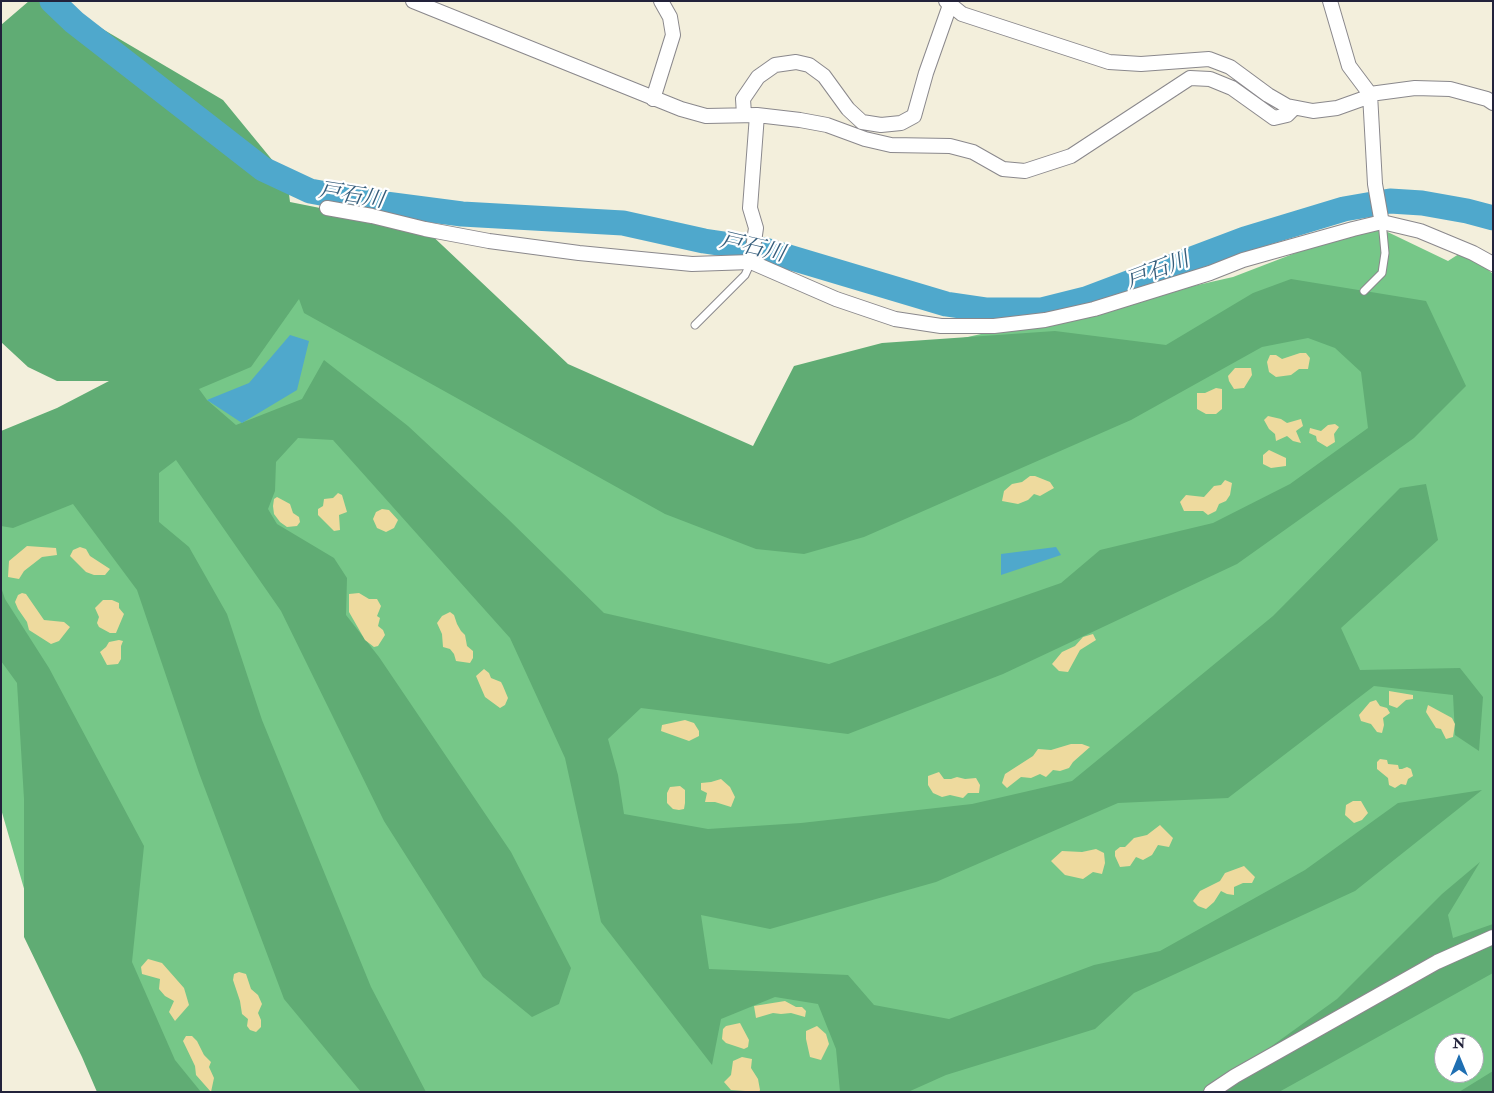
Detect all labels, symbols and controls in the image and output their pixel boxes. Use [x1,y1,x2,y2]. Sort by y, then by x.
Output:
water label: 戸石川 [316,179,386,215]
water label: 戸石川 [717,229,787,269]
water label: 戸石川 [1122,248,1194,296]
north arrow [1434,1033,1484,1083]
text: N [1453,1035,1465,1052]

